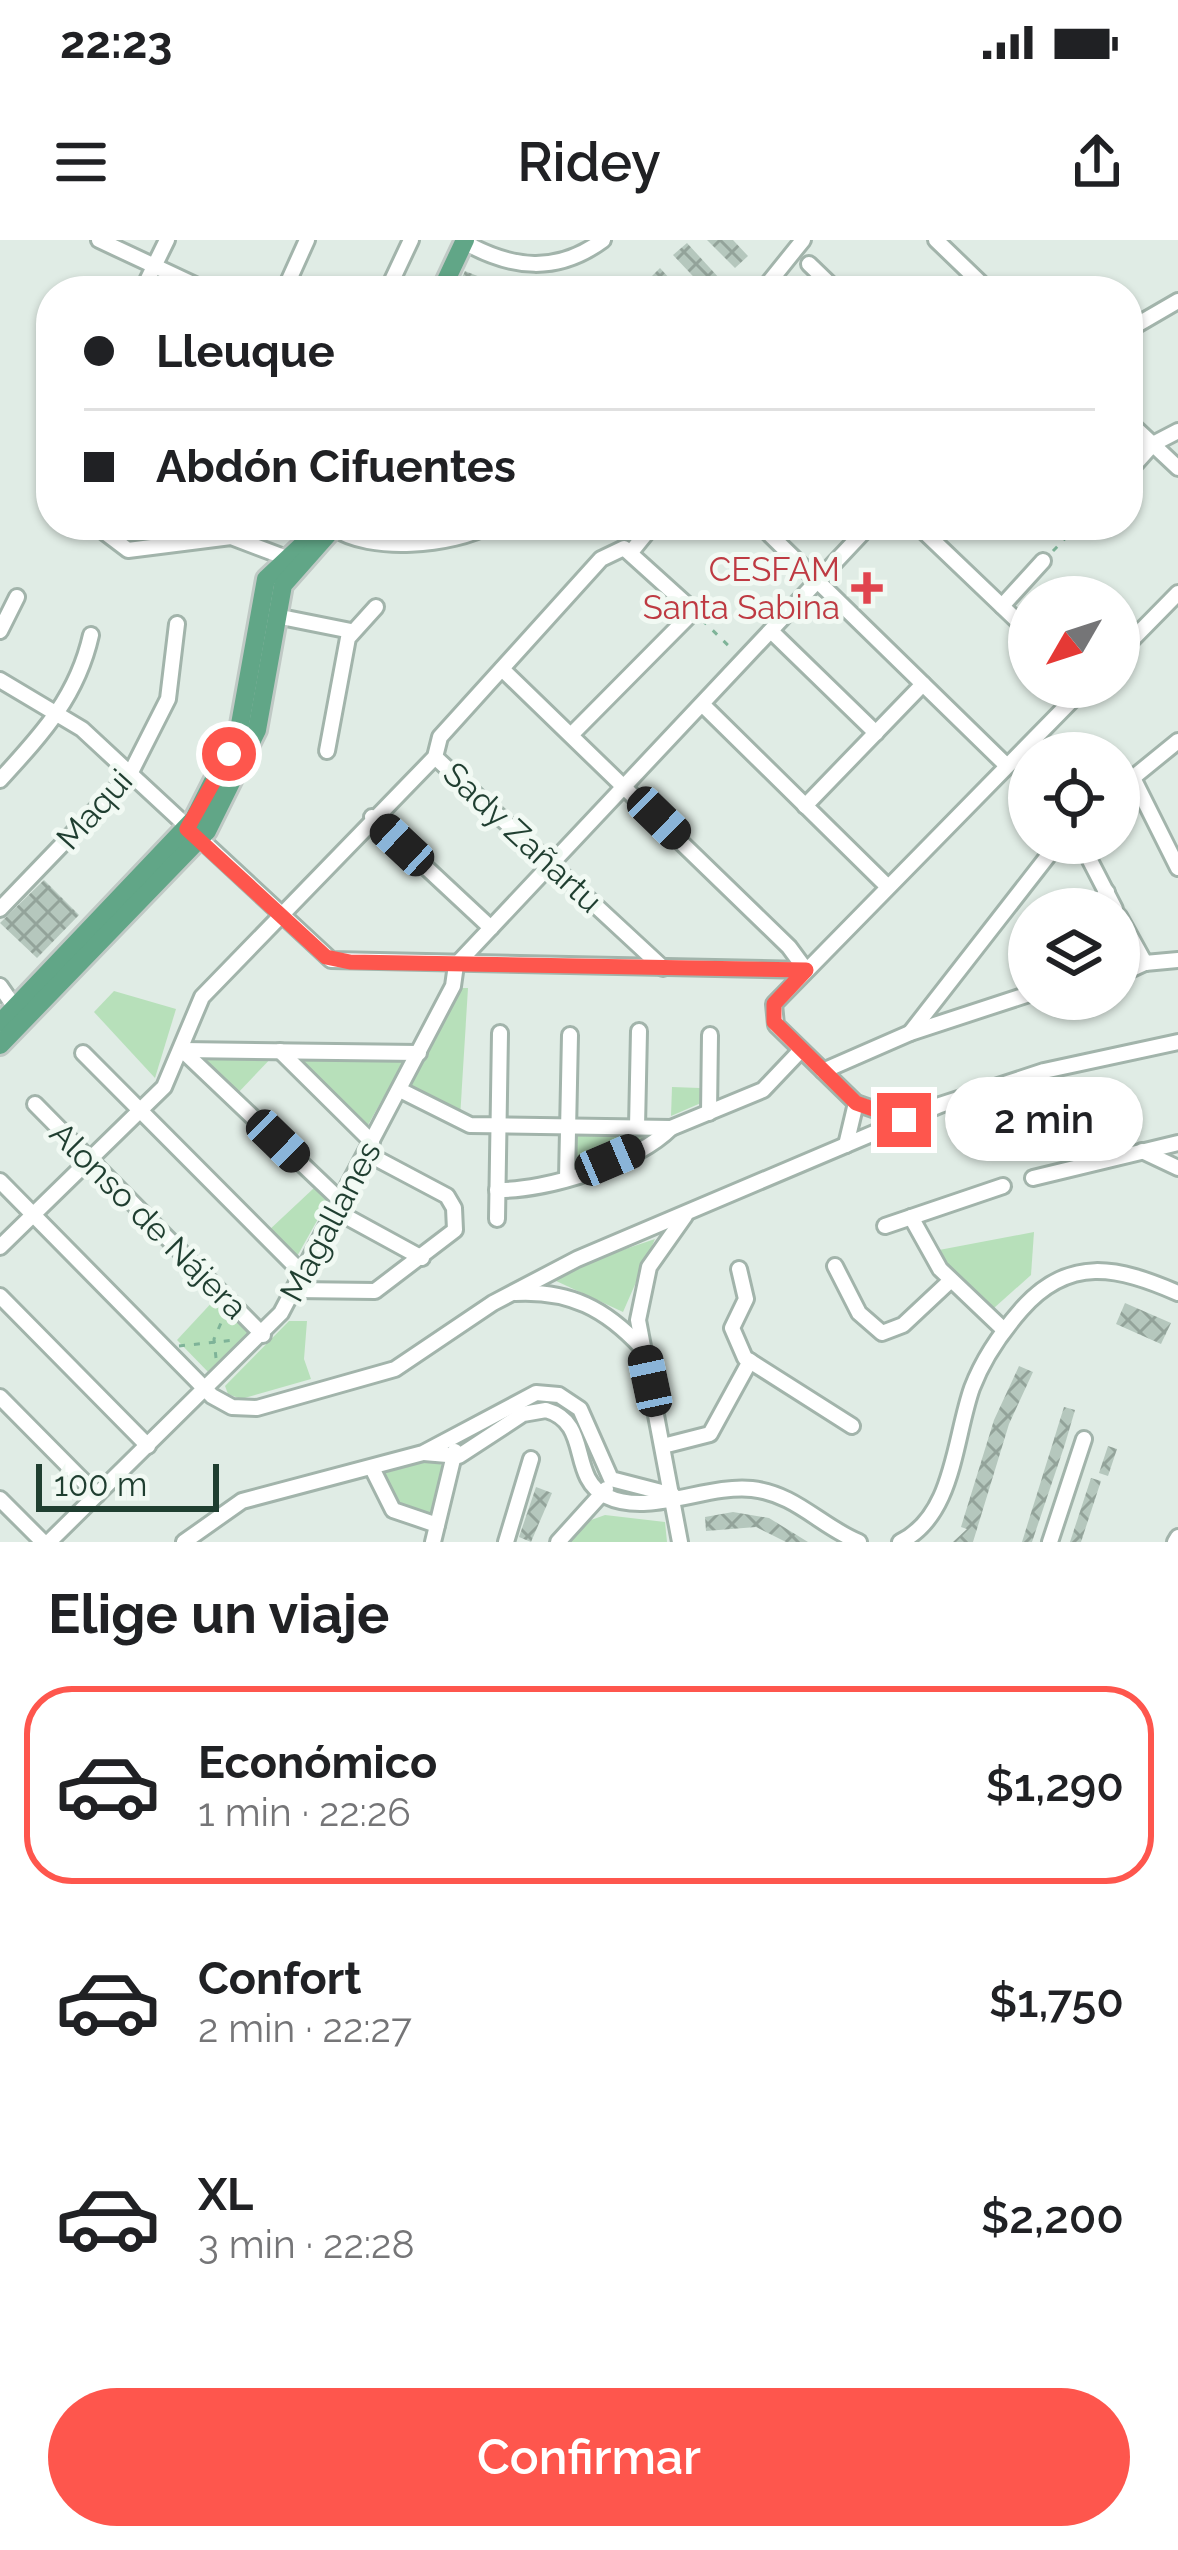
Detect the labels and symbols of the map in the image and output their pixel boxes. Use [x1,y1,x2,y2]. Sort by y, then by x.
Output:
place label: CESFAM Santa Sabina [643,550,840,627]
marker: CESFAM Santa Sabina [851,572,883,604]
north arrow [1008,576,1140,708]
route start [202,727,256,781]
street label: Sady Zañartu [435,754,610,921]
street label: Maqui [48,761,140,857]
car [621,780,697,856]
car [363,807,441,883]
callout: 2 min [946,1078,1144,1162]
route end [877,1093,931,1147]
car [240,1103,316,1179]
street label: Alonso de Nájera [42,1114,255,1327]
car [570,1129,650,1191]
street label: Magallanes [272,1135,389,1308]
car [625,1342,675,1420]
scale bar [36,1458,219,1511]

